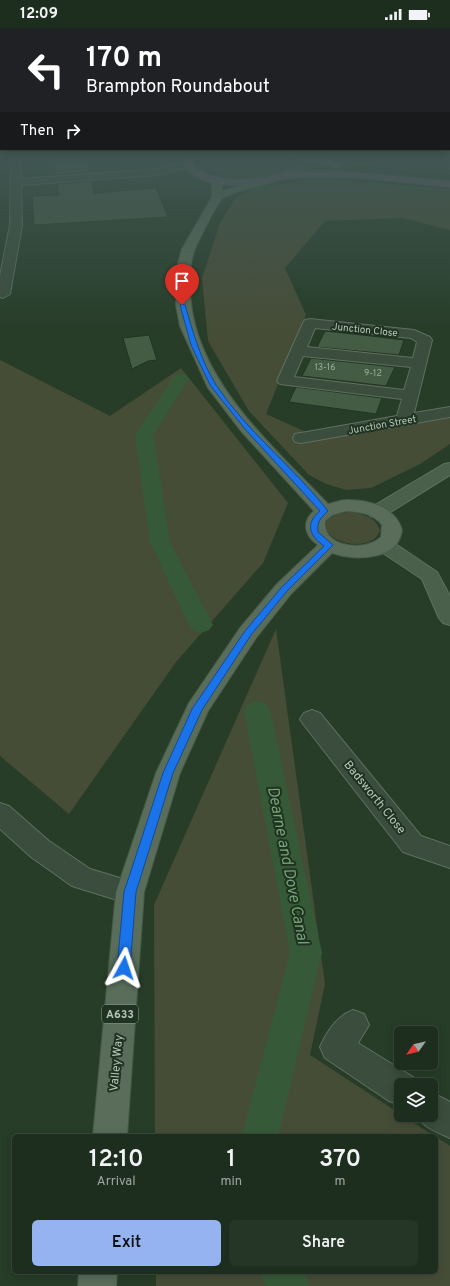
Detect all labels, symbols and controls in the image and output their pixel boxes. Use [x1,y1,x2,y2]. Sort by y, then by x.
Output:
text: 12:09 [20,5,58,24]
text: 170 m [86,41,162,77]
icon: left [20,44,72,96]
text: Brampton Roundabout [86,76,270,99]
icon: right [62,120,84,142]
text: Then [20,122,54,141]
pin [165,264,199,305]
icon: arrive [171,270,193,292]
street label: Junction Close [331,321,398,340]
house number: 13-16 [314,362,336,373]
house number: 9-12 [364,368,382,379]
street label: Junction Street [347,413,418,438]
street label: Badsworth Close [340,758,409,838]
water label: Dearne and Dove Canal [262,785,312,947]
position arrow [103,947,145,989]
road number: A633 [102,1005,138,1023]
north arrow [394,1026,438,1070]
map controls [394,1026,438,1122]
street label: Valley Way [107,1034,127,1092]
button: layers [394,1078,438,1122]
text: 12:10 [89,1145,144,1175]
text: 1 [227,1145,236,1175]
text: 370 [319,1145,361,1175]
text: Arrival [97,1174,136,1190]
text: min [220,1174,242,1190]
text: m [335,1174,346,1190]
button: Exit [32,1220,221,1266]
button: Share [229,1220,418,1266]

